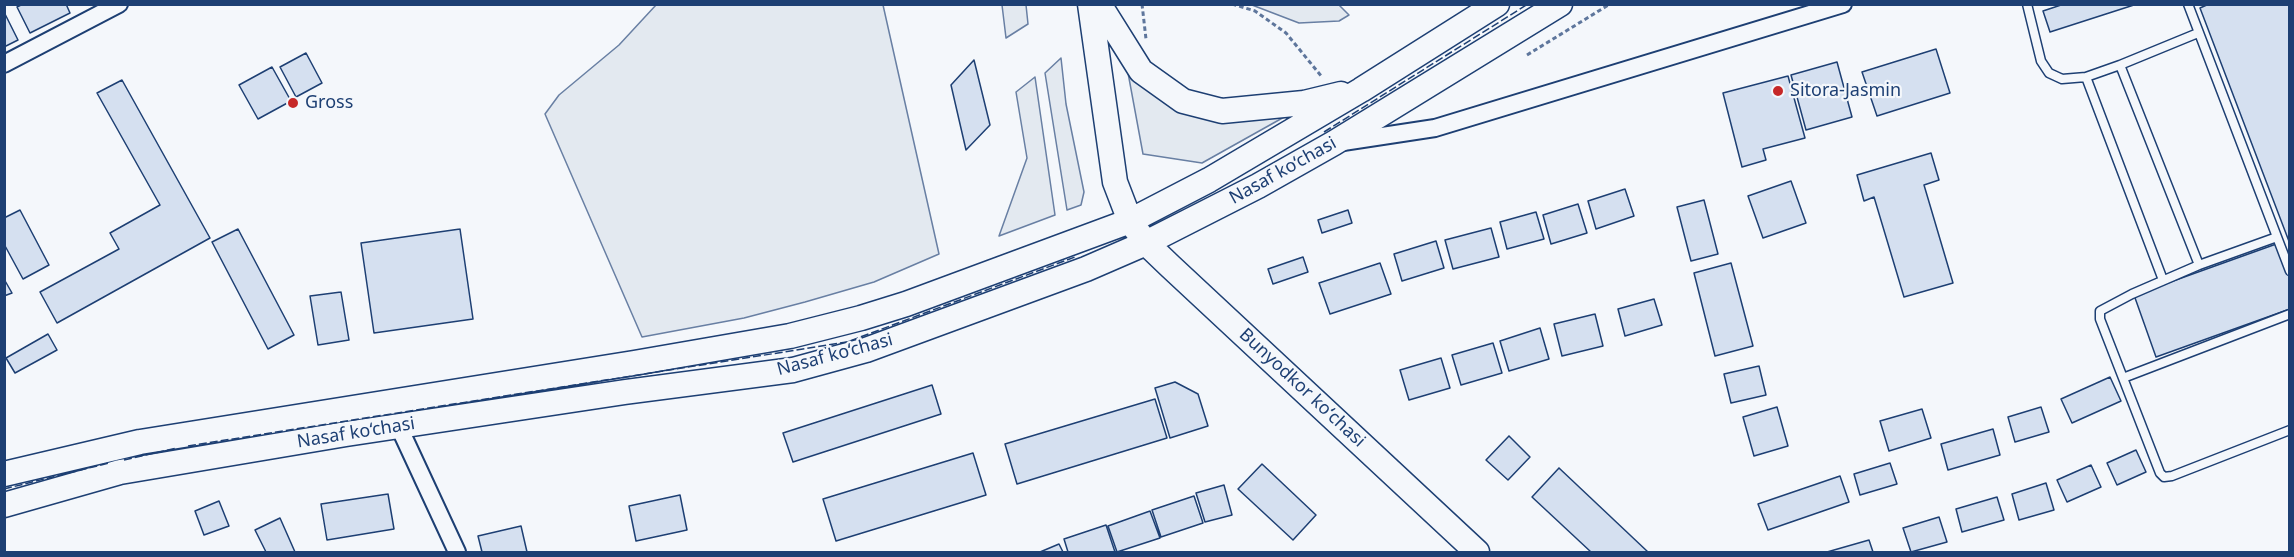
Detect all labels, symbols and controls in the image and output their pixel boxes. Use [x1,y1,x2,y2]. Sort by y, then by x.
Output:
place label: Sitora-Jasmin [1790,80,1901,102]
marker: Sitora-Jasmin [1771,84,1785,98]
place label: Gross [305,92,353,114]
marker: Gross [286,96,300,110]
street label: Nasaf ko‘chasi [1226,133,1340,209]
street label: Bunyodkor koʻchasi [1234,324,1370,452]
street label: Nasaf ko‘chasi [775,329,895,381]
street label: Nasaf ko‘chasi [296,413,416,453]

